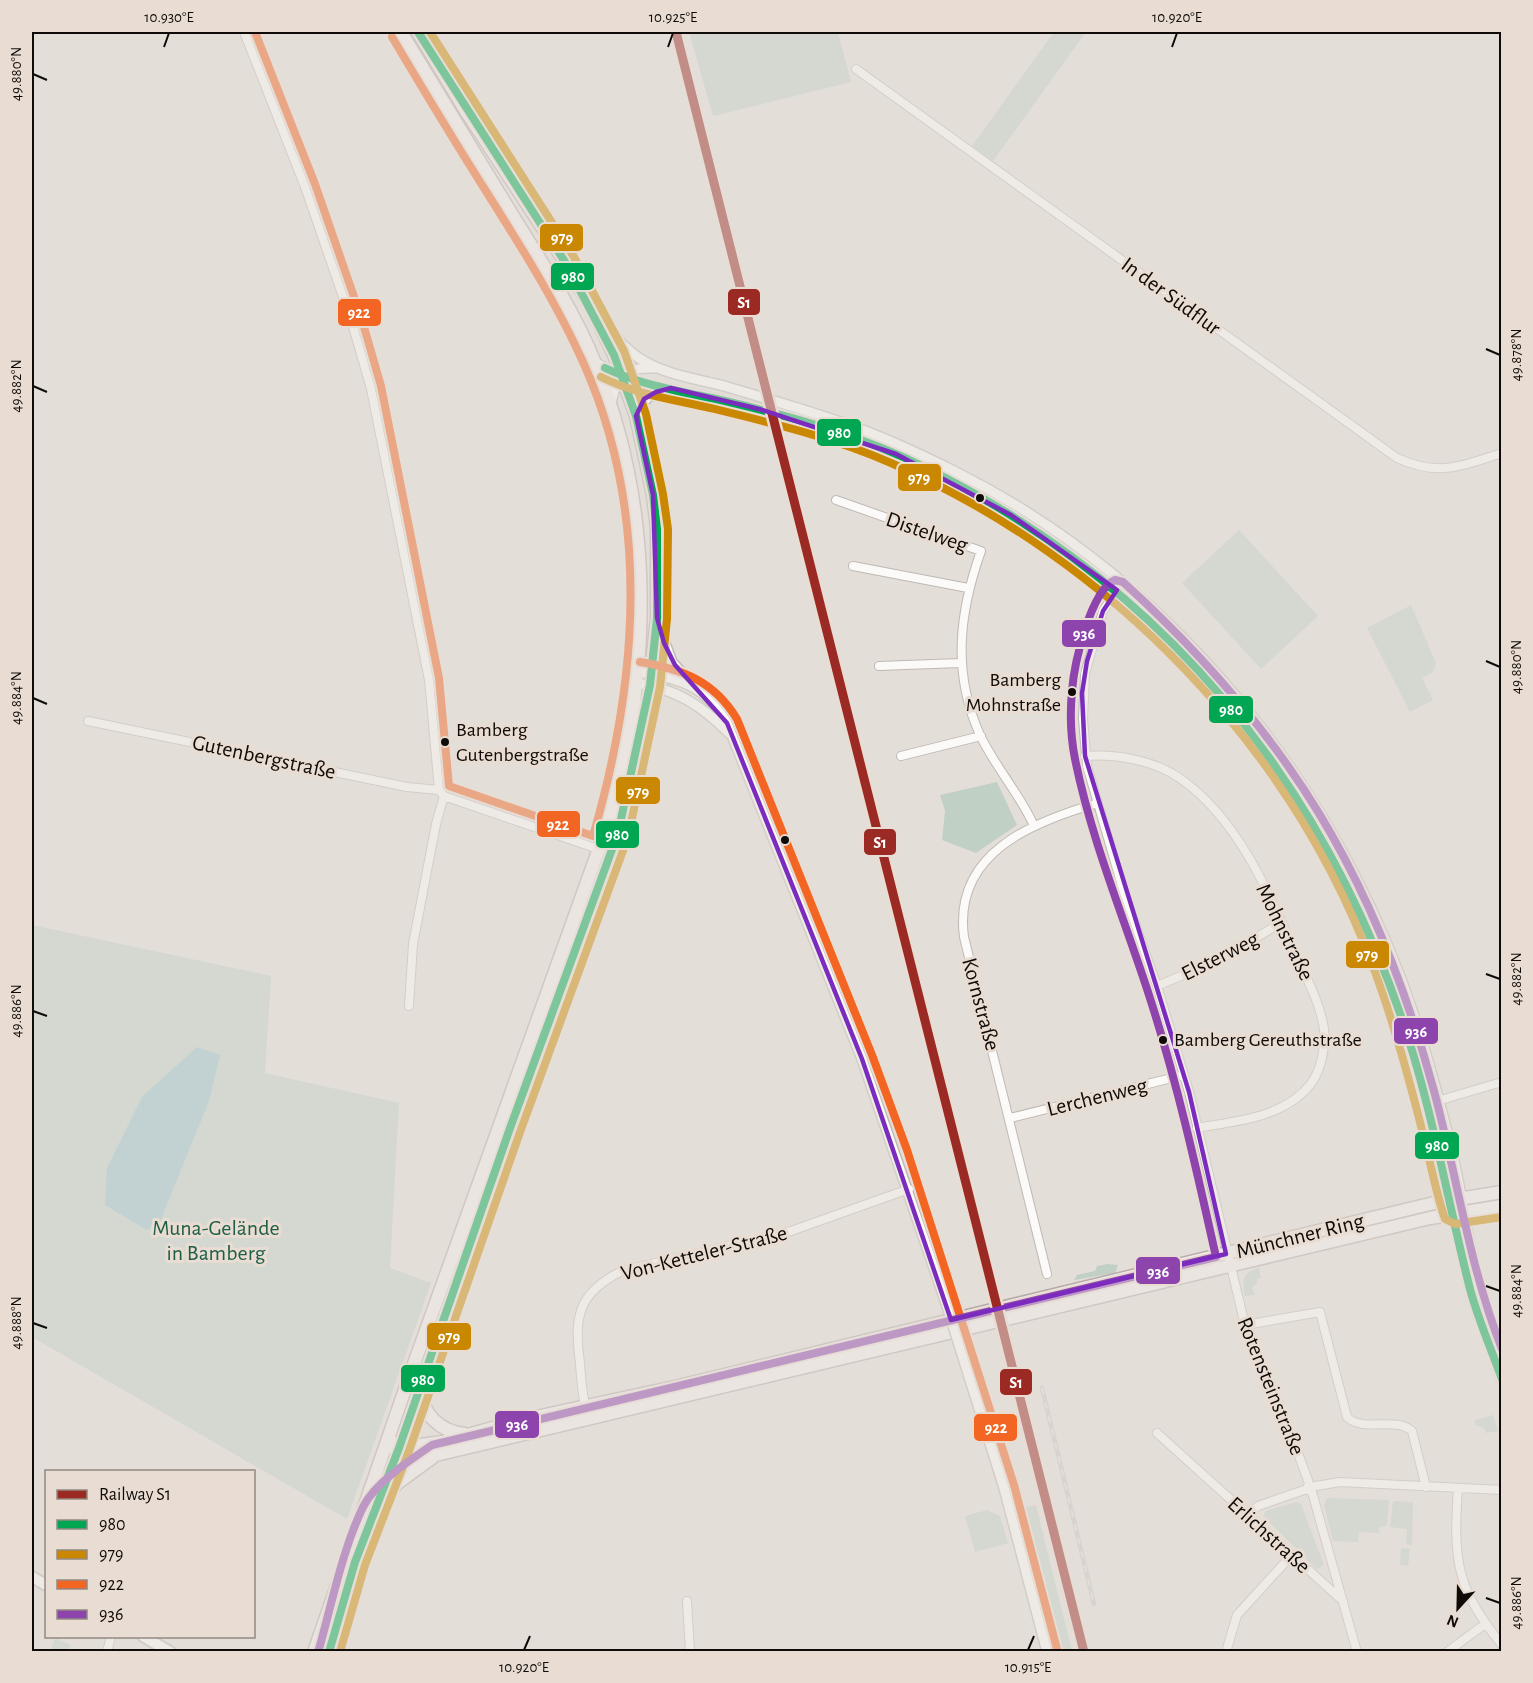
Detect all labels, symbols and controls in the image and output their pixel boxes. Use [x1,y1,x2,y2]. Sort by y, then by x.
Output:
text: 10.930°E [144,10,194,25]
text: 10.925°E [649,10,697,25]
text: 10.920°E [1152,10,1202,25]
text: 49.880°N [9,47,24,101]
line badge: 979 [539,223,584,252]
text: 979 [551,230,573,246]
street label: In der Südflur [1117,253,1225,339]
line badge: 980 [550,262,595,291]
text: 980 [561,269,585,285]
line badge: S1 [727,288,761,316]
text: S1 [737,295,751,311]
line badge: 922 [337,298,382,327]
text: 922 [348,305,371,321]
text: 49.878°N [1509,329,1524,381]
text: 49.882°N [9,359,24,413]
line badge: 980 [816,418,862,447]
text: 980 [827,425,851,441]
line badge: 979 [897,463,942,492]
text: 979 [908,470,930,486]
unlabelled marker [974,492,986,504]
street label: Distelweg [883,508,971,556]
line badge: 936 [1061,619,1107,648]
text: 936 [1073,626,1095,642]
text: 49.880°N [1509,640,1524,694]
place label: Bamberg Mohnstraße [966,670,1061,715]
text: 49.884°N [9,671,24,725]
marker: Bamberg Mohnstraße [1066,686,1078,698]
line badge: 980 [1208,695,1254,724]
text: 980 [1219,702,1243,718]
place label: Bamberg Gutenbergstraße [456,720,589,765]
street label: Gutenbergstraße [190,731,338,783]
marker: Bamberg Gutenbergstraße [439,736,451,748]
line badge: 979 [615,776,661,805]
text: 979 [627,784,649,800]
line badge: 922 [536,810,581,838]
text: 922 [547,817,570,833]
line badge: 980 [595,820,640,849]
text: 980 [605,827,629,843]
line badge: S1 [863,828,897,856]
unlabelled marker [779,834,791,846]
text: S1 [873,835,887,851]
street label: Mohnstraße [1252,880,1318,984]
street label: Elsterweg [1178,927,1262,985]
line badge: 979 [1345,940,1390,969]
text: 979 [1356,947,1378,963]
text: 49.882°N [1509,952,1524,1006]
street label: Kornstraße [958,955,1004,1053]
text: 49.886°N [9,984,24,1038]
line badge: 936 [1393,1017,1439,1045]
text: 936 [1405,1024,1427,1040]
place label: Bamberg Gereuthstraße [1174,1030,1362,1050]
marker: Bamberg Gereuthstraße [1157,1034,1169,1046]
street label: Lerchenweg [1045,1074,1150,1120]
line badge: 980 [1414,1131,1460,1160]
text: 980 [1425,1138,1449,1154]
street label: Münchner Ring [1234,1209,1366,1262]
park label: Muna-Gelände in Bamberg [152,1217,280,1264]
street label: Von-Ketteler-Straße [619,1222,789,1284]
line badge: 936 [1135,1256,1181,1285]
text: 936 [1147,1264,1169,1280]
text: 49.884°N [1509,1264,1524,1318]
text: 49.888°N [9,1296,24,1350]
street label: Rotensteinstraße [1233,1314,1309,1458]
line badge: 979 [426,1322,472,1351]
text: 979 [438,1329,460,1345]
line badge: 980 [400,1364,446,1393]
line badge: S1 [999,1368,1033,1396]
text: 980 [411,1372,435,1388]
text: S1 [1009,1375,1023,1391]
line badge: 936 [494,1410,540,1439]
line badge: 922 [973,1413,1018,1442]
text: 936 [506,1417,528,1433]
text: 922 [985,1420,1008,1436]
legend [45,1470,255,1638]
text: Railway S1 [99,1486,171,1504]
street label: Erlichstraße [1223,1492,1315,1578]
text: 980 [99,1516,126,1534]
text: 979 [99,1546,123,1564]
text: 922 [99,1576,124,1594]
text: 49.886°N [1509,1576,1524,1630]
north arrow [1428,1578,1488,1638]
text: 936 [99,1606,123,1624]
text: N [1445,1611,1461,1630]
text: 10.920°E [499,1660,549,1675]
text: 10.915°E [1005,1660,1051,1675]

